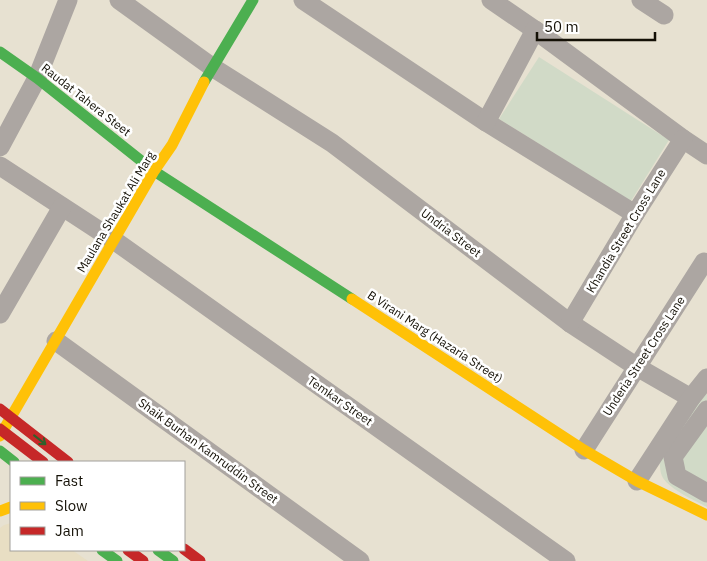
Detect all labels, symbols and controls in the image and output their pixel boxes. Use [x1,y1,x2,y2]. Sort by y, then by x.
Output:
scale bar [537,10,654,42]
text: 50 m [544,17,579,36]
street label: Raudat Tahera Steet [39,60,134,139]
street label: Maulana Shaukat Ali Marg [73,148,158,275]
street label: Khandia Street Cross Lane [583,166,669,295]
street label: Undria Street [418,205,484,260]
street label: B Virani Marg (Hazaria Street) [365,287,506,386]
street label: Underia Street Cross Lane [599,293,688,418]
street label: Temkar Street [305,373,376,429]
street label: Shaik Burhan Kamruddin Street [135,395,281,506]
one-way arrow [33,434,46,445]
legend [10,461,185,551]
text: Fast [55,471,83,490]
text: Slow [55,496,88,515]
text: Jam [55,521,84,540]

